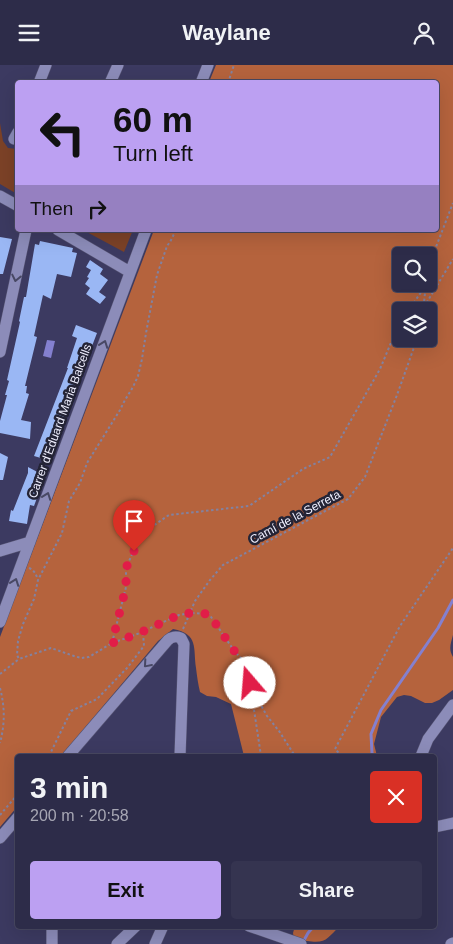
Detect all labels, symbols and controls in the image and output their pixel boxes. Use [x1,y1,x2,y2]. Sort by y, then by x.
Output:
icon: menu [15,19,43,47]
icon: person [410,19,438,47]
text: Waylane [182,20,271,45]
icon: left [30,100,95,165]
text: 60 m [113,100,193,139]
text: Turn left [113,141,193,166]
icon: right [83,195,111,223]
text: Then [30,198,73,219]
map controls [392,247,437,347]
button: search [392,247,437,292]
one-way arrow [11,273,21,282]
button: layers [392,302,437,347]
one-way arrow [98,340,108,349]
street label: Carrer d'Eduard Maria Balcells [26,342,94,500]
street label: Camí de la Serreta [247,487,343,547]
one-way arrow [41,492,51,501]
pin [113,500,155,551]
icon: arrive [120,507,148,535]
one-way arrow [9,578,19,586]
position arrow [223,656,275,708]
one-way arrow [144,659,153,668]
text: 3 min [30,771,108,804]
button: close [370,771,422,823]
text: 200 m · 20:58 [30,807,129,824]
button: Exit [30,861,221,919]
button: Share [231,861,422,919]

